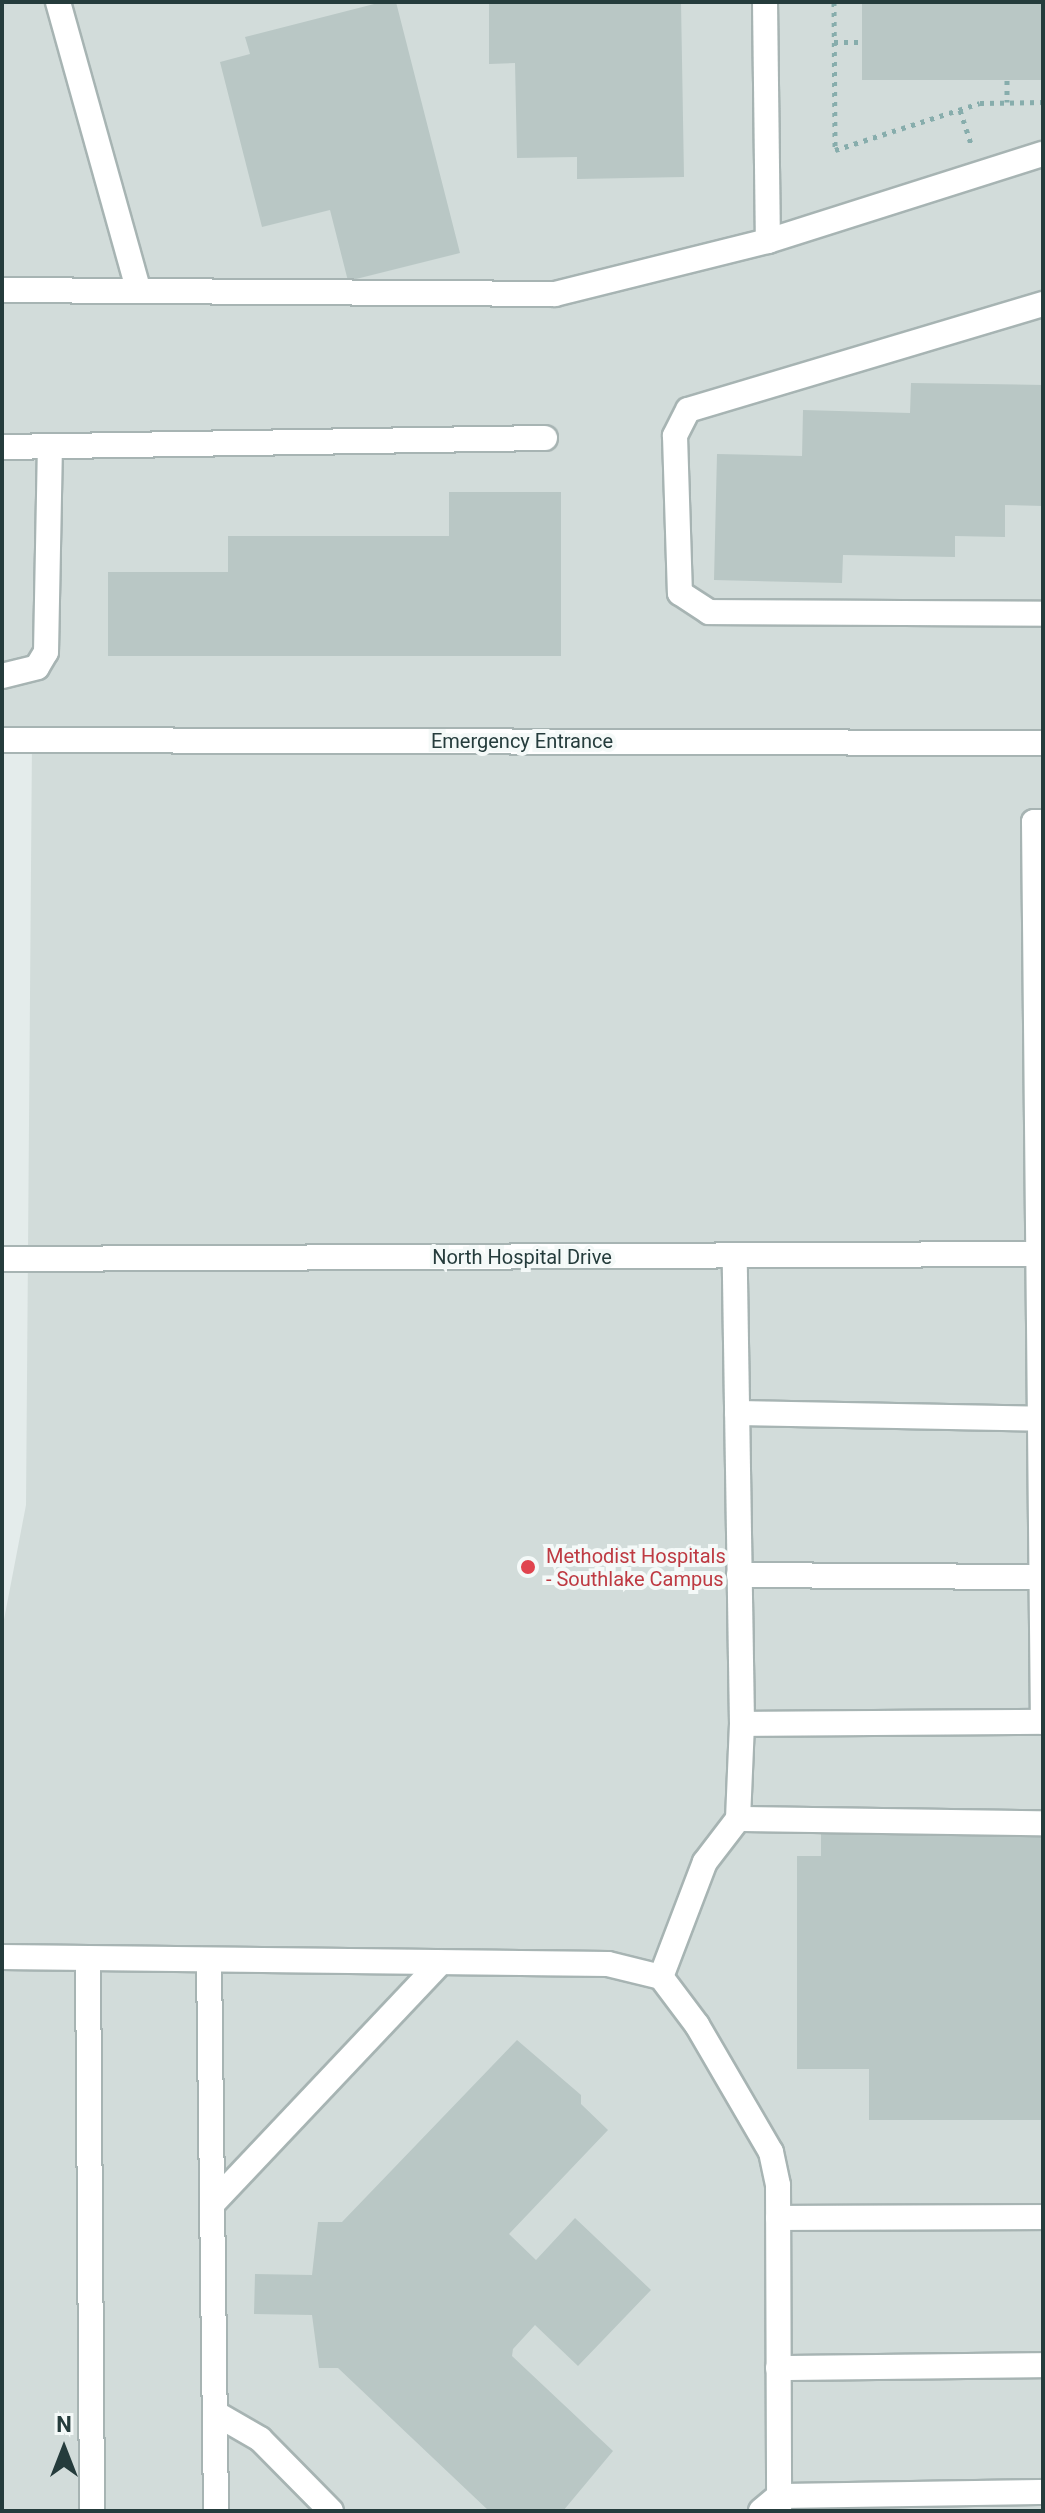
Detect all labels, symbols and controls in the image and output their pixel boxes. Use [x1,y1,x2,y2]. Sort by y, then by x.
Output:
street label: Emergency Entrance [431,729,613,753]
street label: North Hospital Drive [432,1245,612,1269]
place label: Methodist Hospitals - Southlake Campus [546,1544,726,1591]
marker: Methodist Hospitals - Southlake Campus [517,1556,539,1578]
north arrow [24,2409,104,2489]
text: N [56,2412,72,2437]

